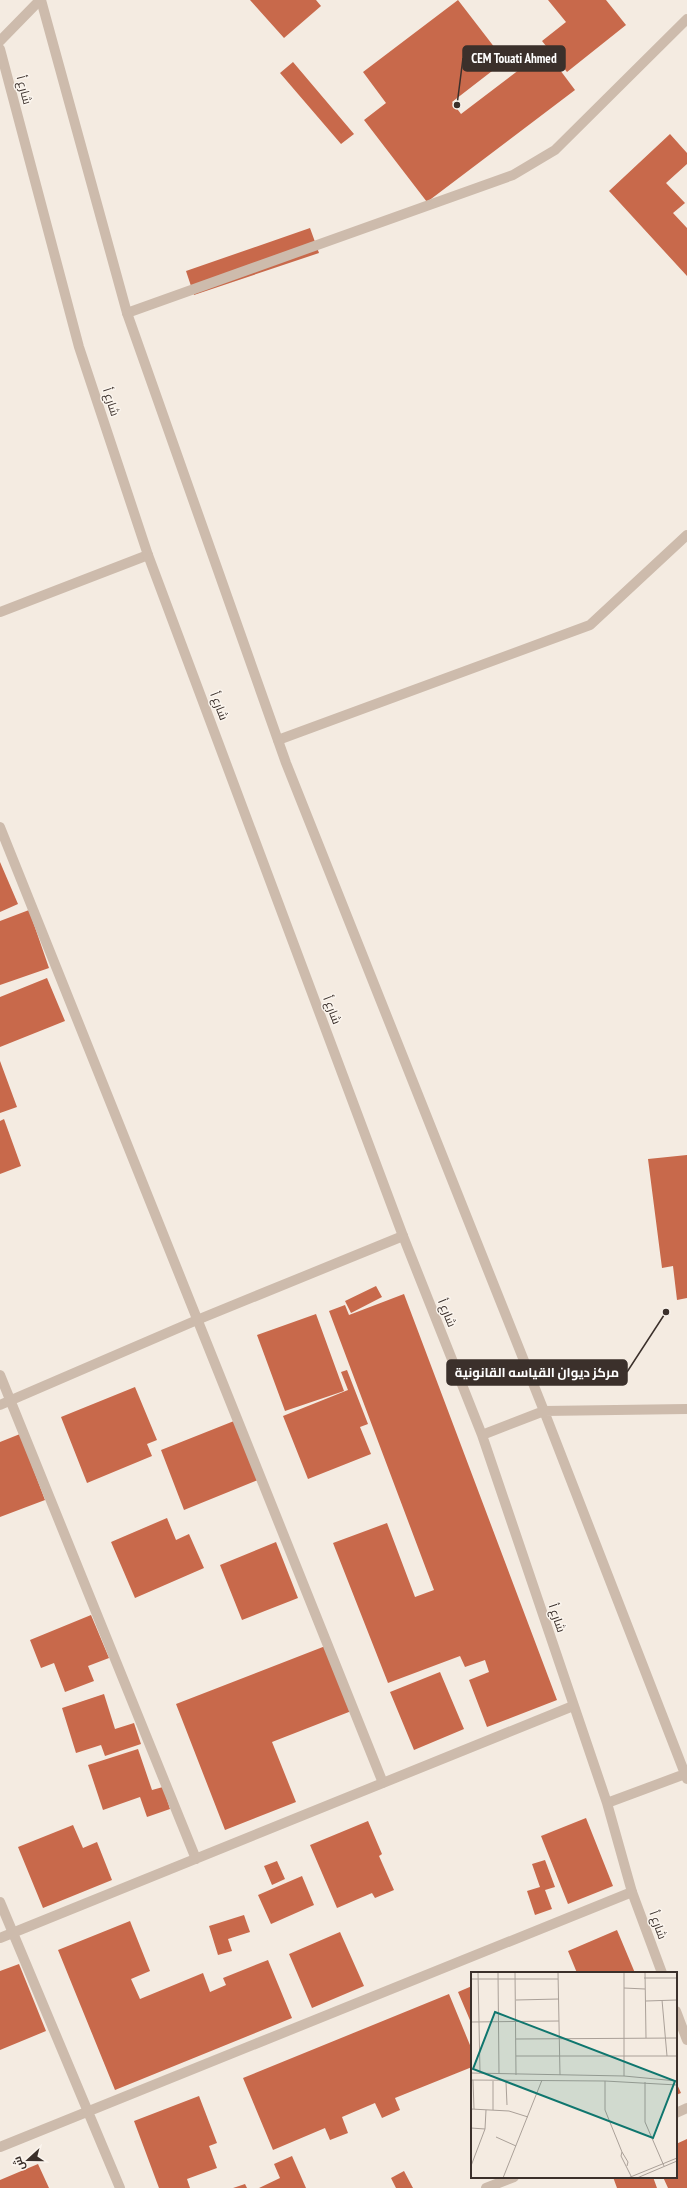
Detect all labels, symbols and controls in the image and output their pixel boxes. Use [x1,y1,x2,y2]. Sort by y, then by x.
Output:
callout: CEM Touati Ahmed [463,46,565,71]
text: CEM Touati Ahmed [471,50,557,67]
street label: شارع أ [13,74,36,106]
street label: شارع أ [99,386,123,418]
street label: شارع أ [206,690,232,722]
street label: شارع أ [319,994,345,1026]
street label: شارع أ [434,1297,460,1330]
callout: مركز ديوان القياسه القانونية [447,1360,627,1385]
text: مركز ديوان القياسه القانونية [455,1364,619,1381]
street label: شارع أ [545,1602,569,1634]
street label: شارع أ [646,1909,671,1941]
inset map [471,1972,677,2178]
north arrow [8,2140,48,2180]
text: ش [10,2154,28,2173]

